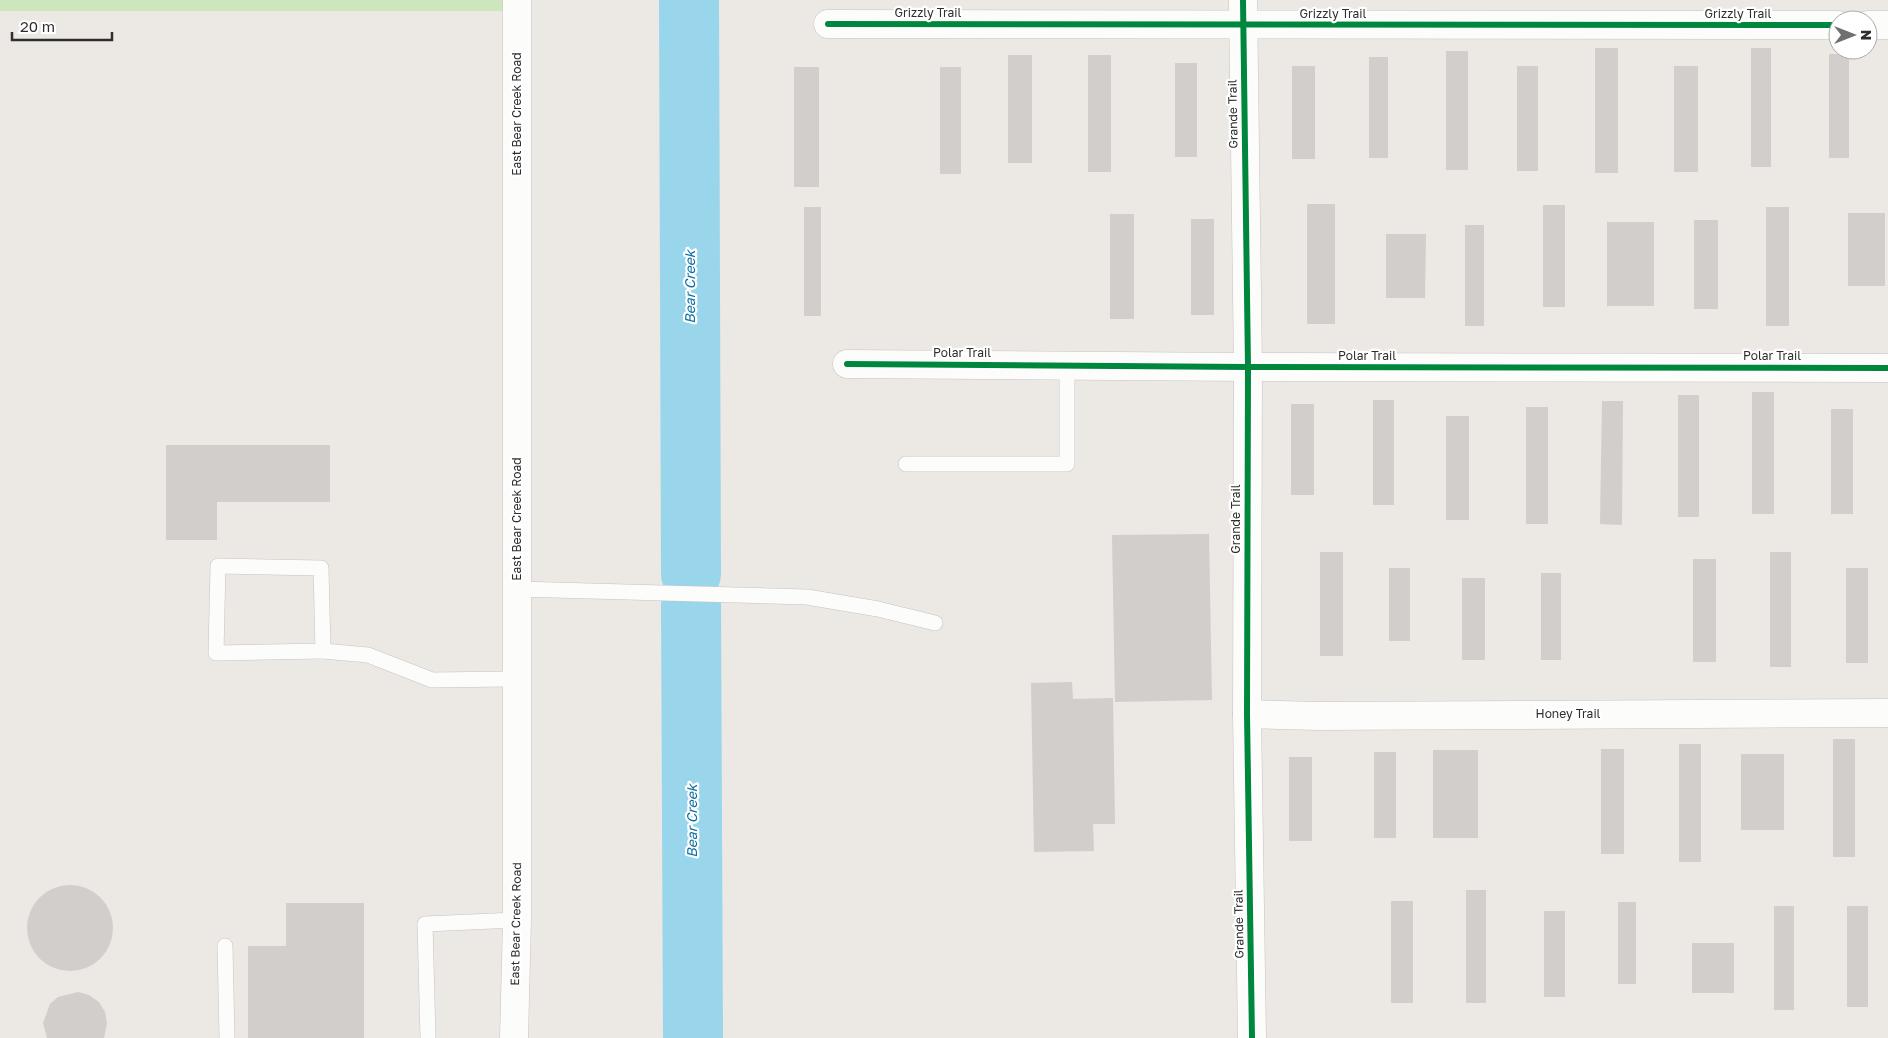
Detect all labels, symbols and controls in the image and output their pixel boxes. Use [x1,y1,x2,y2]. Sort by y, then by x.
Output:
street label: Grizzly Trail [895,5,962,20]
street label: Grizzly Trail [1300,6,1367,21]
street label: Grizzly Trail [1705,6,1772,21]
scale bar [12,10,112,42]
north arrow [1828,10,1878,60]
text: 20 m [20,17,55,35]
text: N [1858,30,1875,40]
street label: East Bear Creek Road [509,52,524,176]
street label: Grande Trail [1224,79,1241,149]
water label: Bear Creek [681,248,698,324]
street label: Polar Trail [933,345,991,360]
street label: Polar Trail [1338,348,1396,363]
street label: Polar Trail [1743,348,1801,363]
street label: East Bear Creek Road [509,457,524,581]
street label: Grande Trail [1228,484,1243,554]
street label: Honey Trail [1536,706,1601,721]
water label: Bear Creek [683,782,700,858]
street label: East Bear Creek Road [507,862,524,986]
street label: Grande Trail [1230,889,1247,959]

